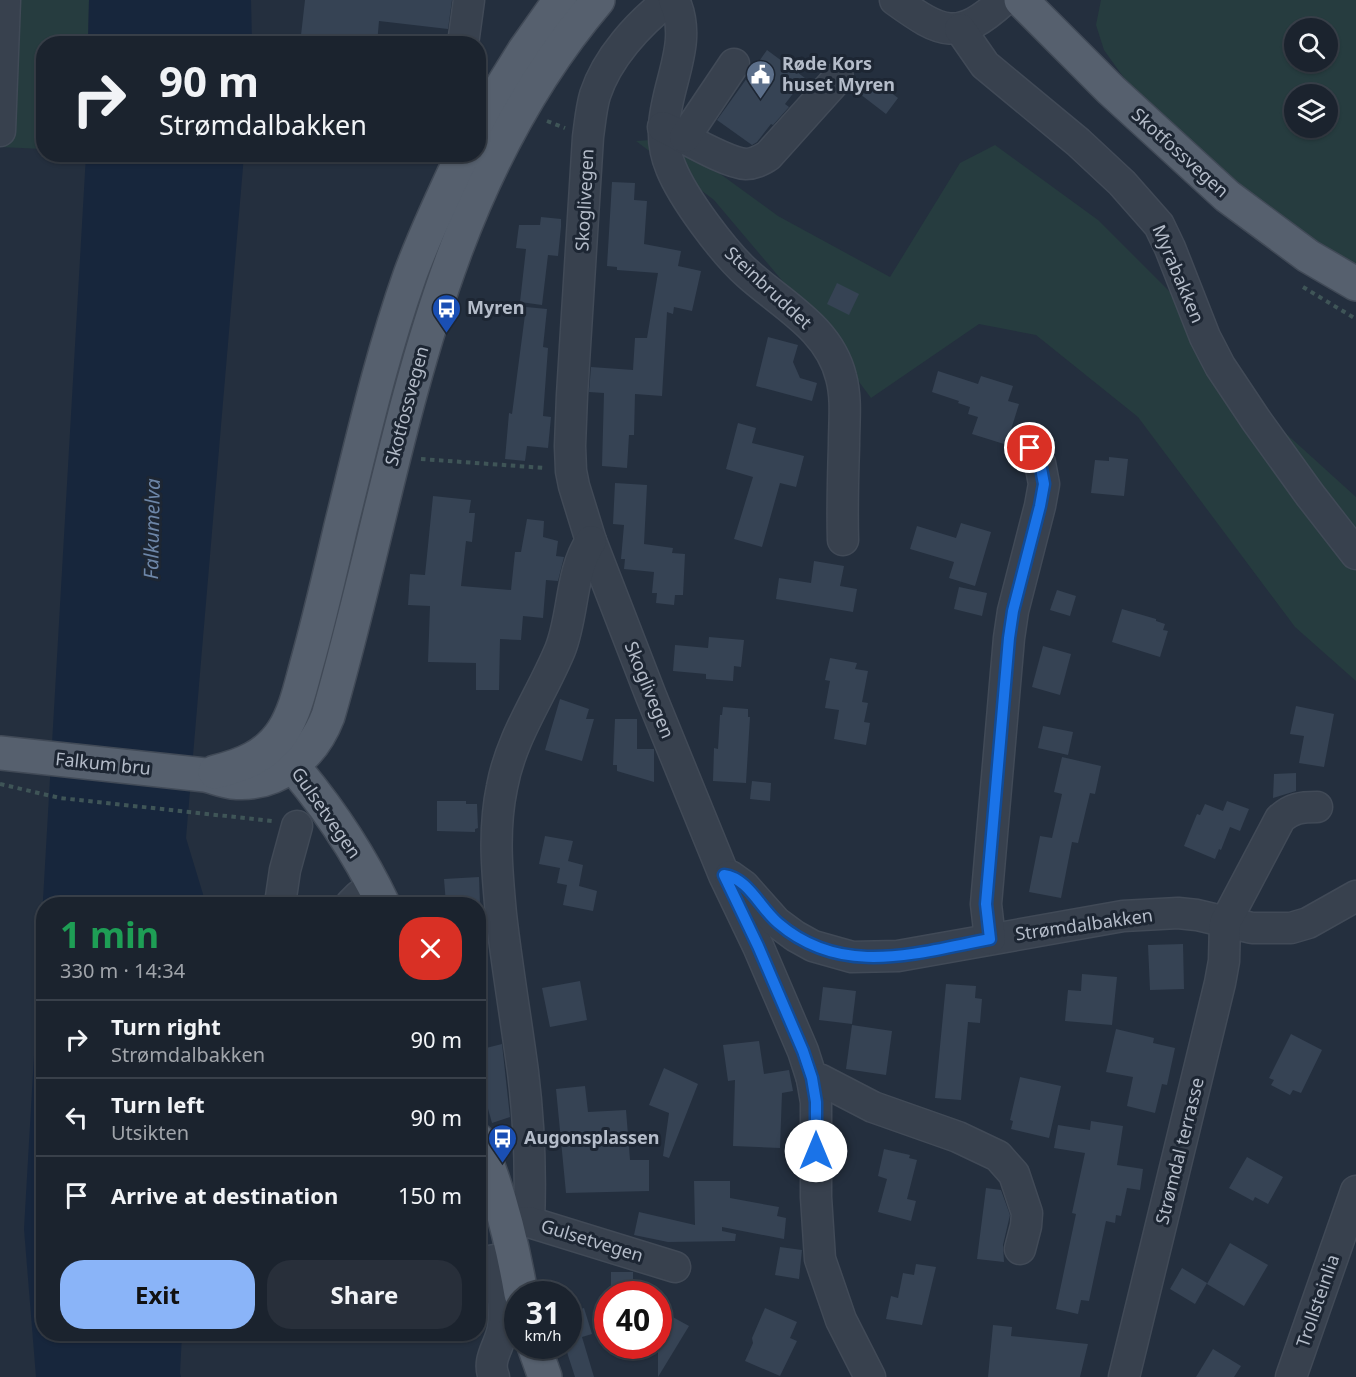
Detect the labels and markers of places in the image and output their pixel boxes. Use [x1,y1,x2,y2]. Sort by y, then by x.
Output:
place label: Røde Kors huset Myren [782,51,895,96]
public building icon: Røde Kors huset Myren [745,58,777,100]
bus stop icon: Myren [430,292,462,334]
place label: Myren [467,295,524,319]
pin [1004,422,1055,473]
bus stop icon: Augonsplassen [487,1122,519,1164]
place label: Augonsplassen [524,1125,660,1149]

